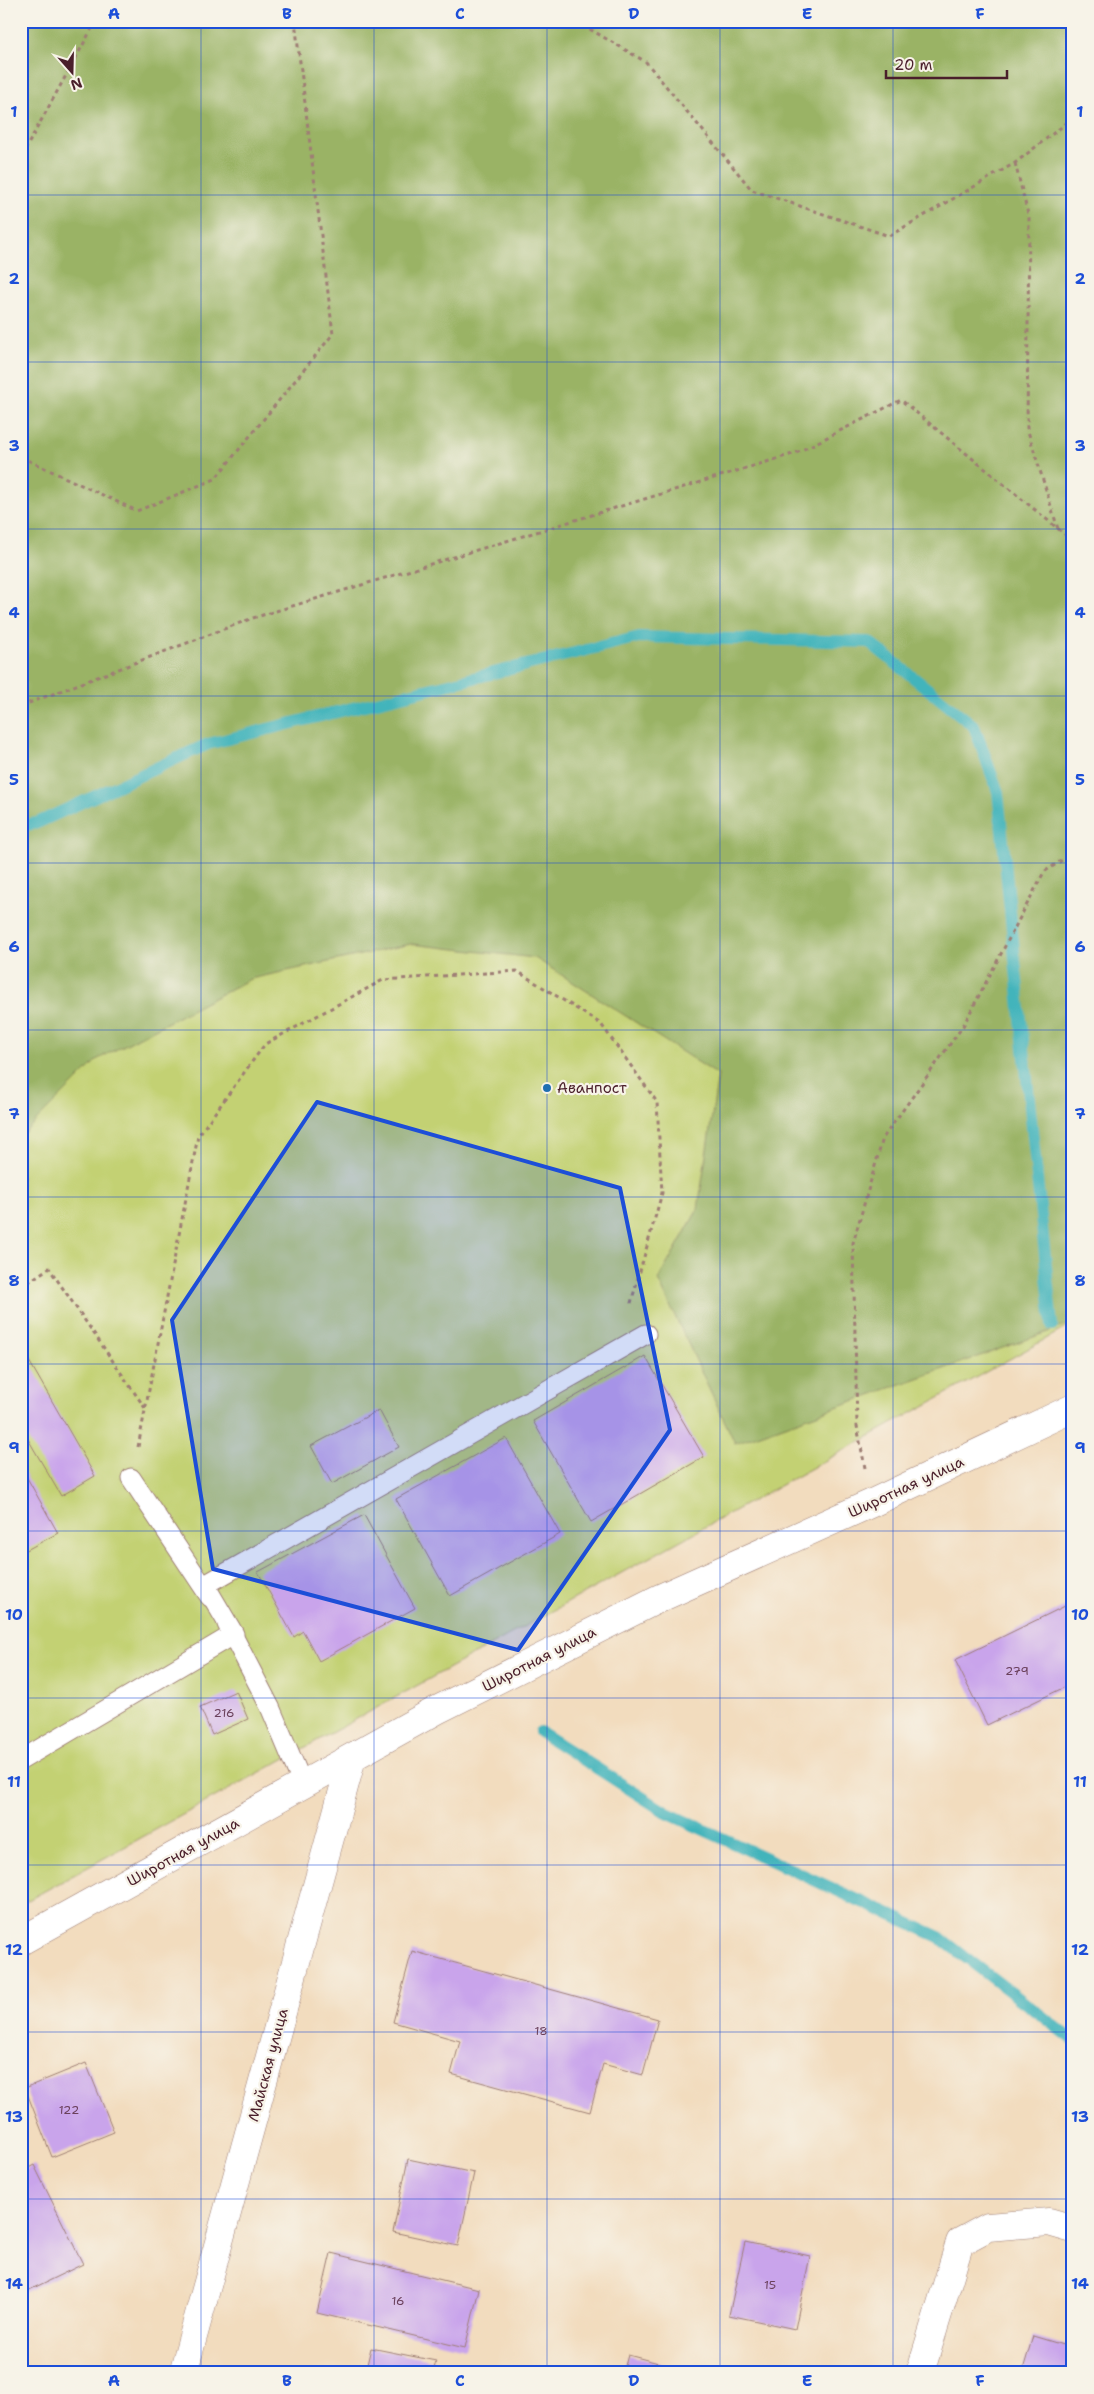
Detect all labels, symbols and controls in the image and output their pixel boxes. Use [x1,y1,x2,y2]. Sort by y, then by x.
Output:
text: A [108,3,120,24]
text: B [282,3,292,24]
text: C [455,3,465,24]
text: D [628,3,640,24]
text: E [802,3,812,24]
text: F [975,3,985,24]
north arrow [48,48,98,98]
scale bar [886,48,1008,80]
text: 20 m [894,55,933,75]
text: N [68,74,85,95]
text: 1 [10,101,18,122]
text: 1 [1076,101,1084,122]
text: 2 [8,268,20,289]
text: 2 [1074,268,1086,289]
text: 3 [8,435,20,456]
text: 3 [1074,435,1086,456]
text: 4 [8,602,20,623]
text: 4 [1074,602,1086,623]
text: 5 [9,769,19,790]
text: 5 [1075,769,1085,790]
text: 6 [8,936,20,957]
text: 6 [1074,936,1086,957]
place label: Аванпост [557,1078,627,1098]
marker: Аванпост [541,1082,553,1094]
text: 7 [8,1103,20,1124]
text: 7 [1074,1103,1086,1124]
text: 8 [8,1270,20,1291]
text: 8 [1074,1270,1086,1291]
text: 9 [8,1437,20,1458]
text: 9 [1074,1437,1086,1458]
street label: Широтная улица [845,1451,968,1523]
text: 10 [5,1604,23,1625]
text: 10 [1071,1604,1089,1625]
street label: Широтная улица [479,1621,600,1696]
house number: 279 [1005,1663,1029,1679]
house number: 216 [214,1705,234,1721]
text: 11 [7,1771,21,1792]
text: 11 [1073,1771,1087,1792]
street label: Широтная улица [123,1813,243,1891]
text: 12 [5,1939,23,1960]
text: 12 [1071,1939,1089,1960]
street label: Майская улица [243,2005,293,2124]
house number: 18 [534,2023,548,2039]
house number: 122 [59,2102,79,2118]
text: 13 [5,2106,23,2127]
text: 13 [1071,2106,1089,2127]
text: 14 [5,2273,23,2294]
text: 14 [1071,2273,1089,2294]
house number: 15 [764,2277,776,2293]
house number: 16 [391,2293,405,2309]
text: A [108,2370,120,2391]
text: B [282,2370,292,2391]
text: C [455,2370,465,2391]
text: D [628,2370,640,2391]
text: E [802,2370,812,2391]
text: F [975,2370,985,2391]

